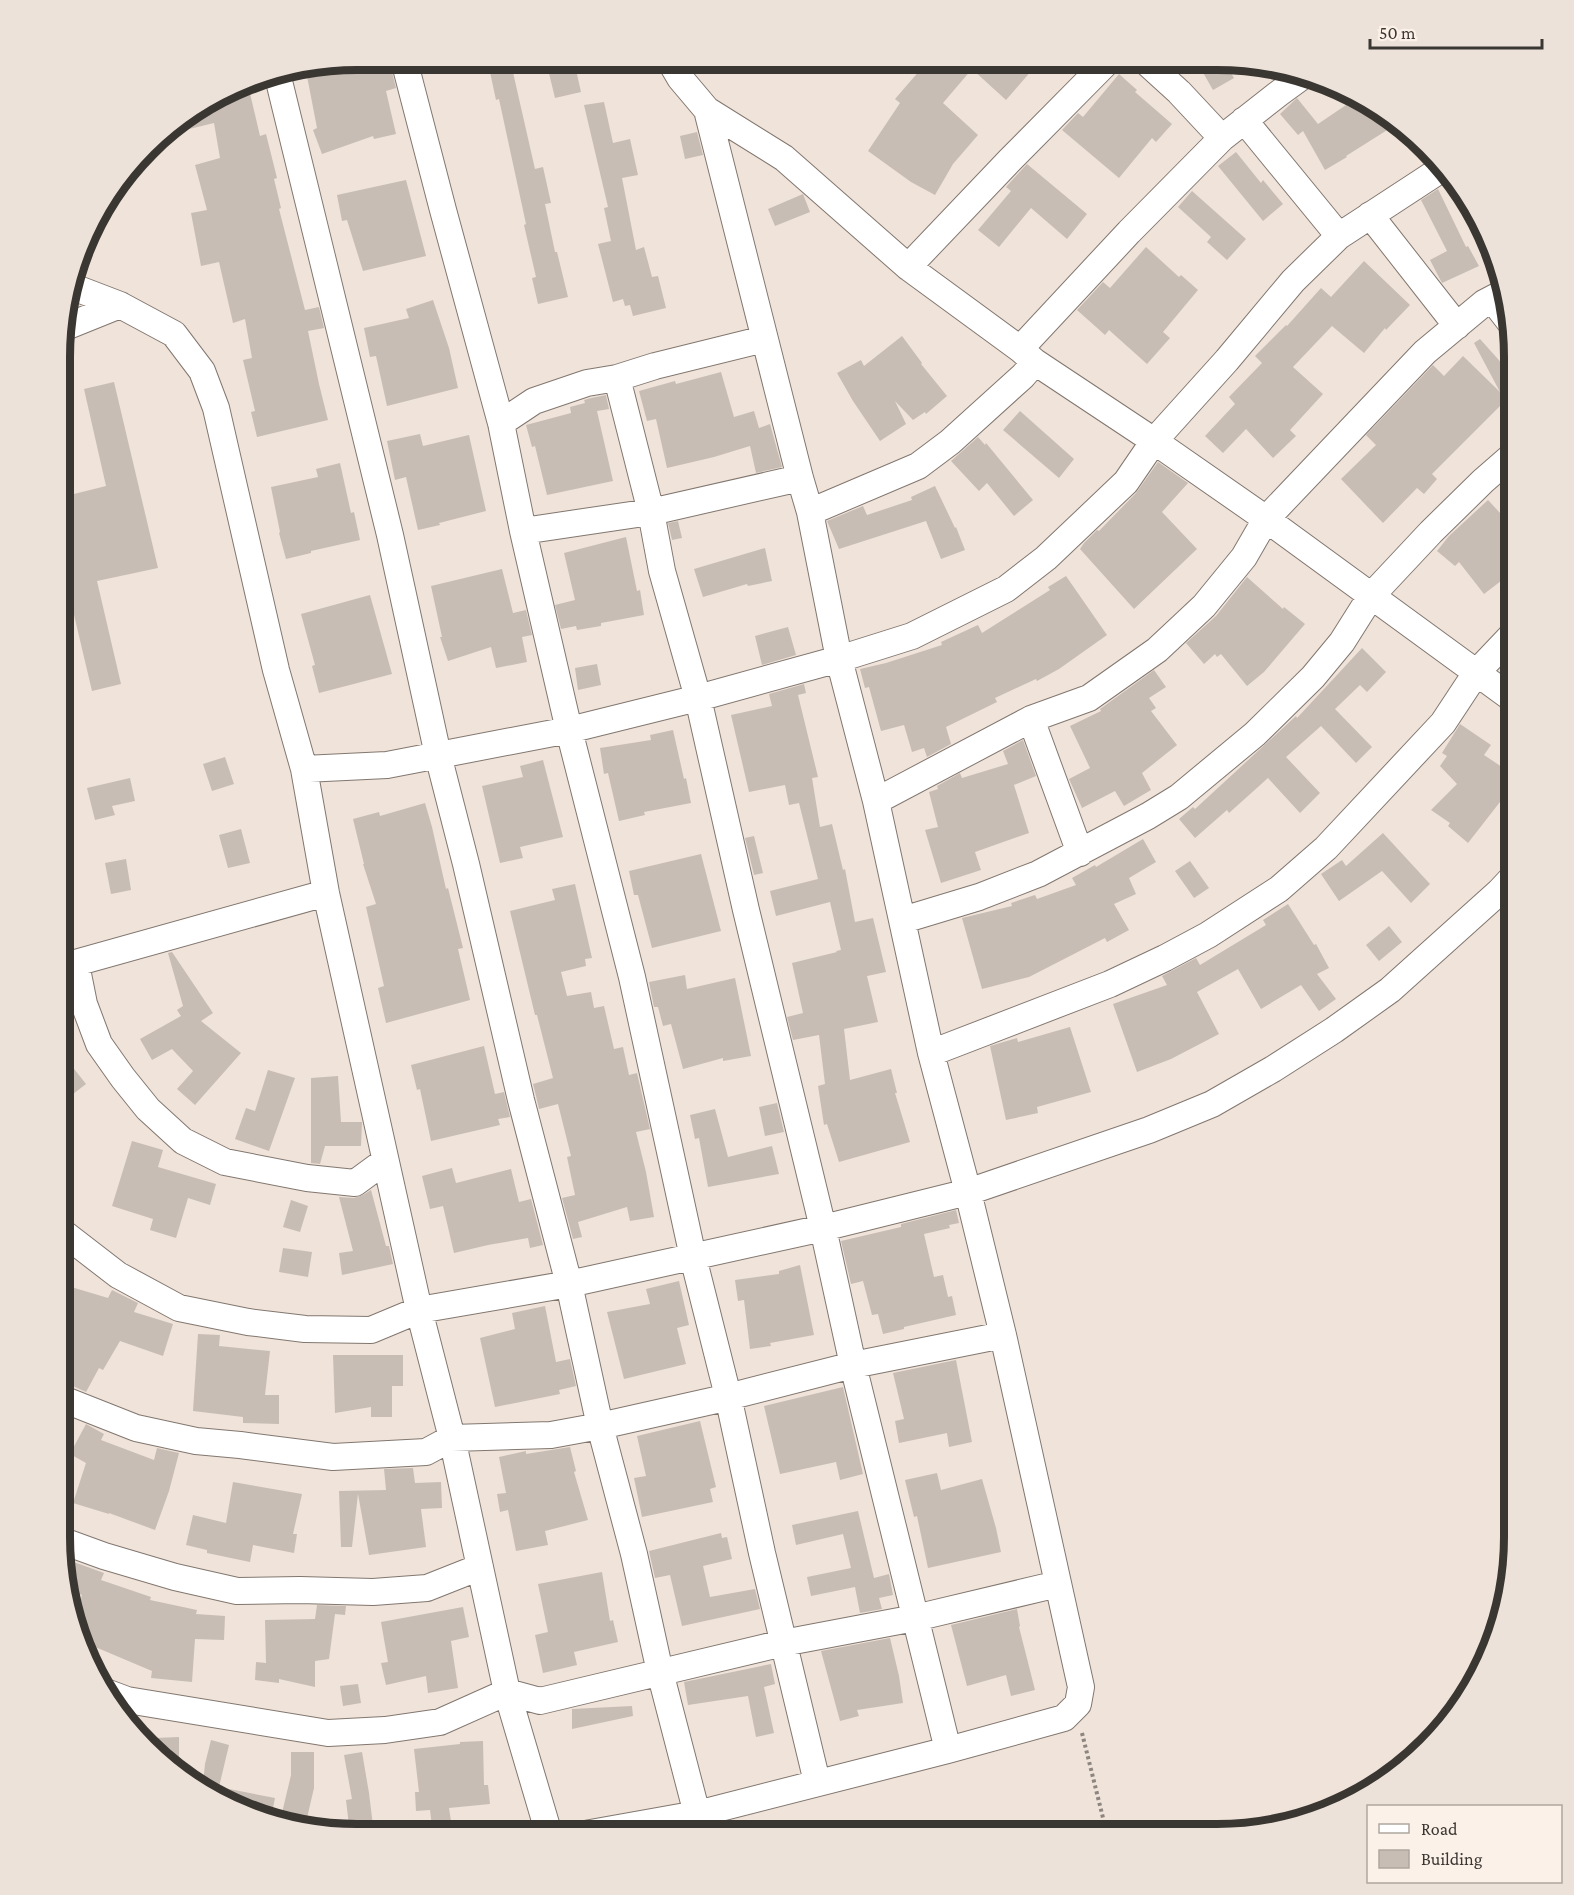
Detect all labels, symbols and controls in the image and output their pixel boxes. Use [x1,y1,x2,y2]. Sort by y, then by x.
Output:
scale bar [1370,12,1542,50]
text: 50 m [1379,23,1416,43]
legend [1367,1805,1562,1883]
text: Road [1421,1819,1458,1839]
text: Building [1421,1849,1483,1869]

